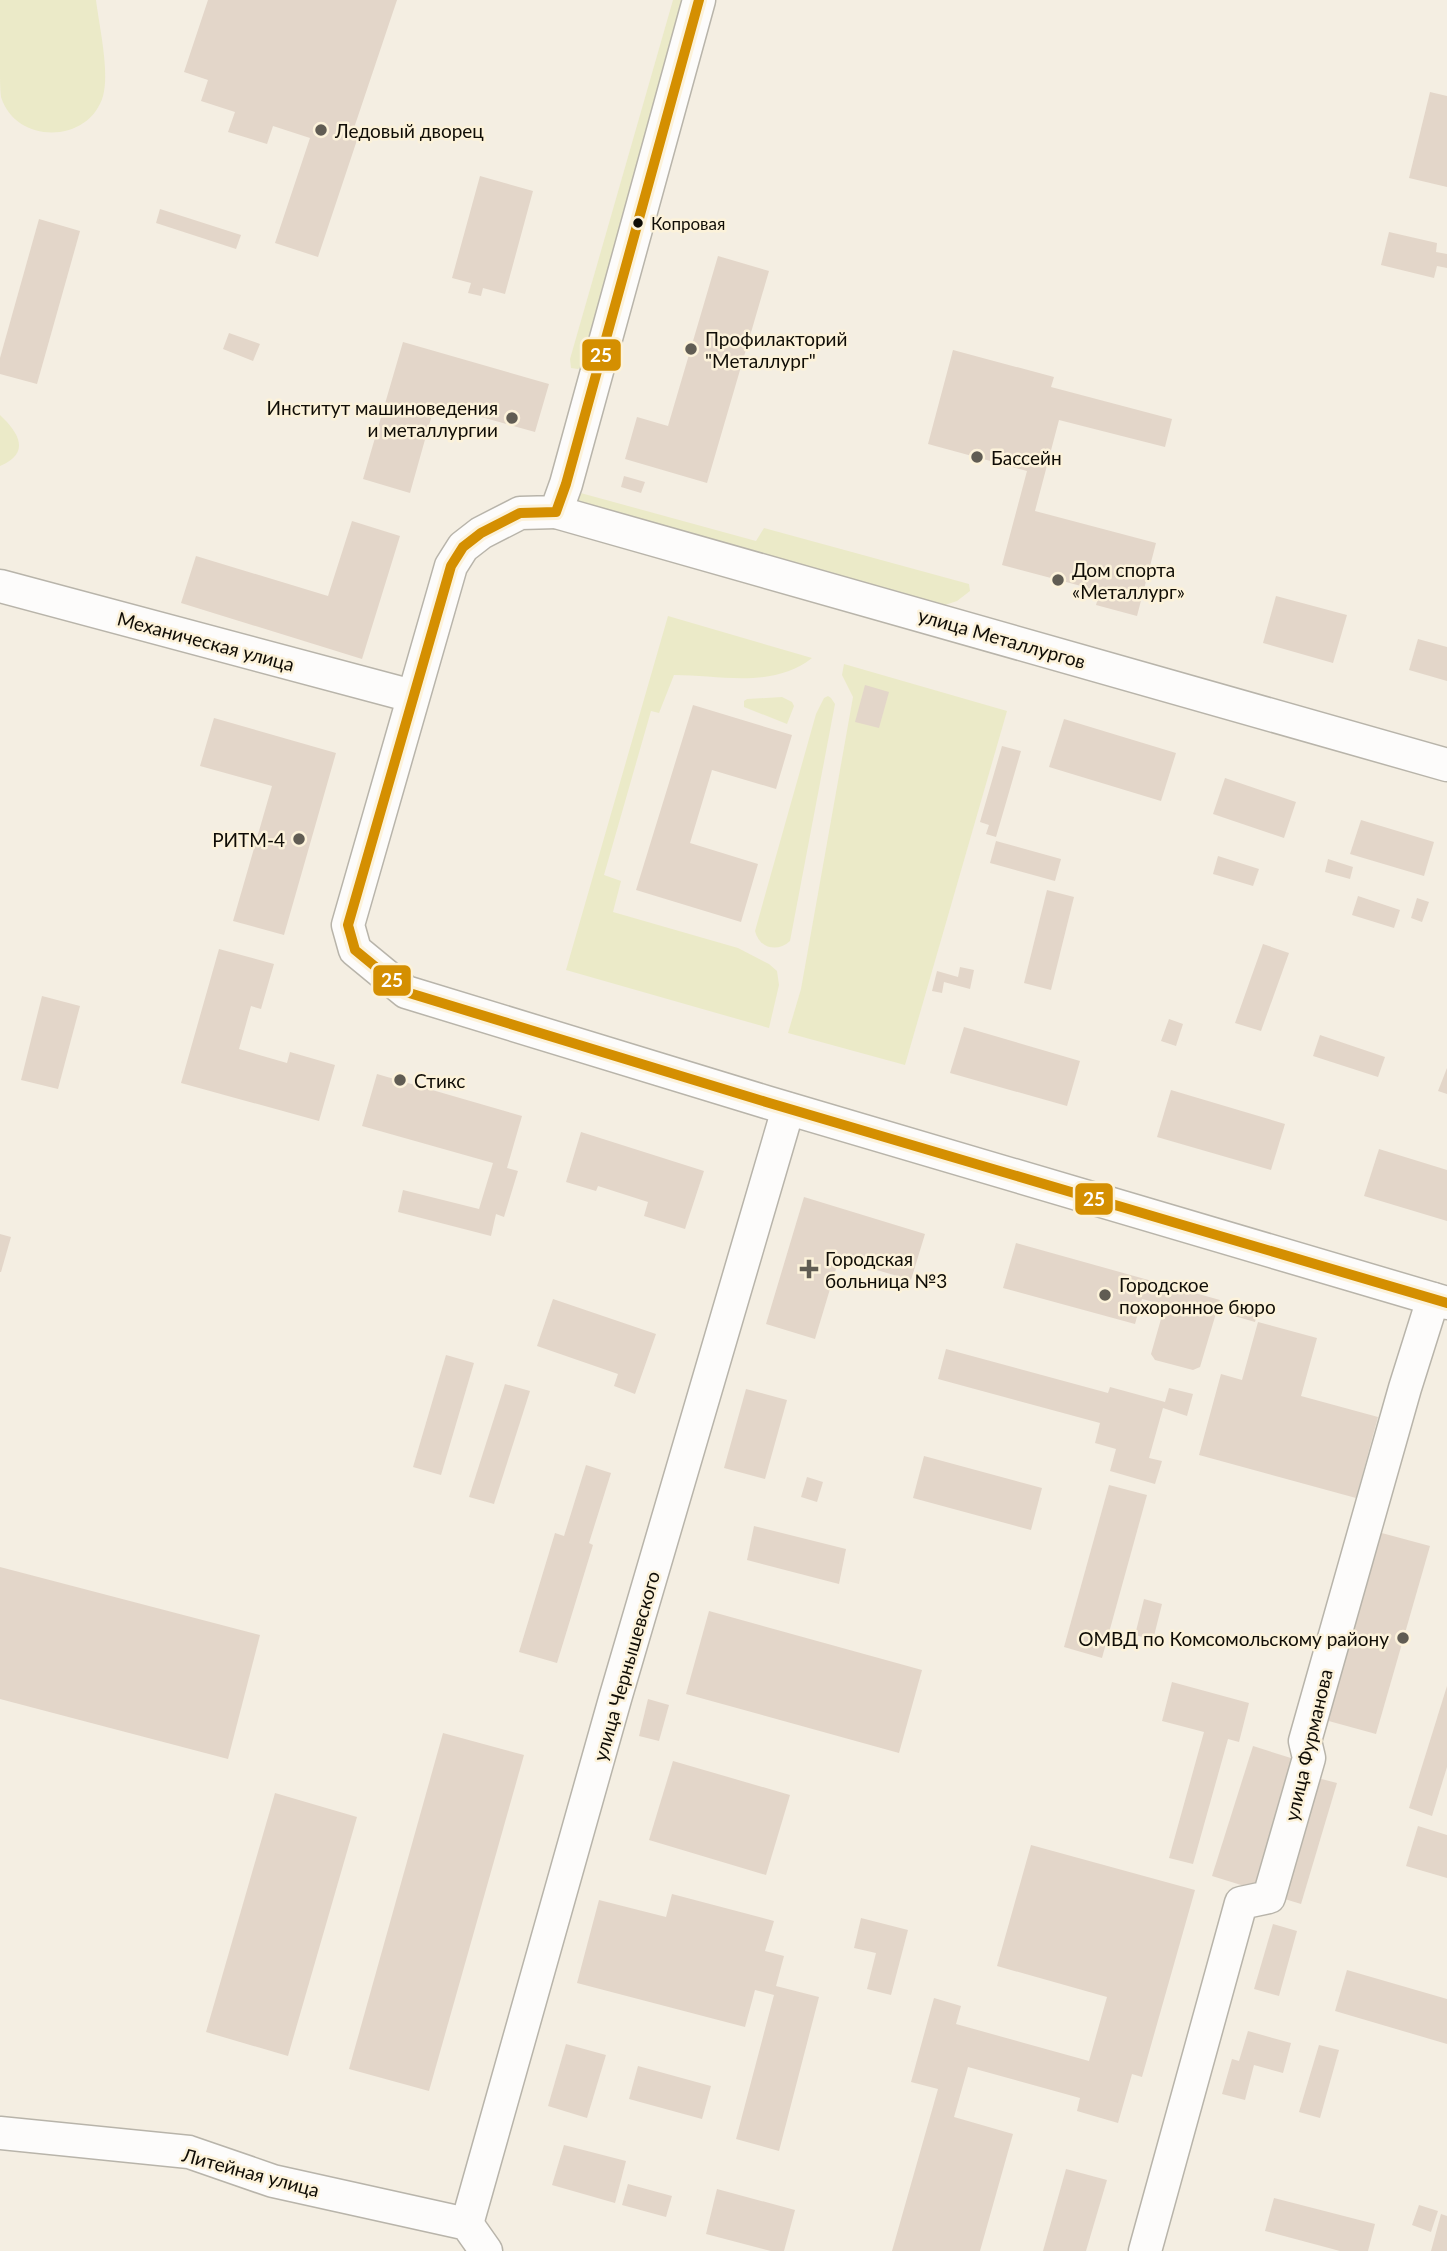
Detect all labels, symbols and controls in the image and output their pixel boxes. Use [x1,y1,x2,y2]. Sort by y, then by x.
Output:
place label: Ледовый дворец [334,119,484,142]
marker: Ледовый дворец [313,122,329,138]
place label: Копровая [651,213,725,234]
marker: Копровая [631,216,645,230]
place label: Профилакторий "Металлург" [705,327,847,372]
line badge: 25 [581,338,622,372]
marker: Профилакторий "Металлург" [683,341,699,357]
text: 25 [590,343,612,366]
place label: Институт машиноведения и металлургии [267,396,498,441]
marker: Институт машиноведения и металлургии [504,410,520,426]
place label: Бассейн [991,446,1062,469]
marker: Бассейн [969,449,985,465]
place label: Дом спорта «Металлург» [1072,558,1185,603]
marker: Дом спорта «Металлург» [1050,572,1066,588]
street label: улица Металлургов [916,603,1088,673]
street label: Механическая улица [115,606,297,676]
place label: РИТМ-4 [212,828,285,851]
marker: РИТМ-4 [291,831,307,847]
line badge: 25 [372,964,412,997]
text: 25 [381,968,403,991]
place label: Стикс [414,1069,465,1092]
marker: Стикс [392,1072,408,1088]
line badge: 25 [1074,1182,1114,1216]
text: 25 [1083,1187,1105,1210]
place label: Городская больница №3 [825,1247,947,1292]
marker: Городская больница №3 [799,1259,819,1279]
place label: Городское похоронное бюро [1119,1273,1276,1318]
marker: Городское похоронное бюро [1097,1287,1113,1303]
street label: улица Чернышевского [588,1568,664,1764]
place label: ОМВД по Комсомольскому району [1078,1627,1389,1650]
marker: ОМВД по Комсомольскому району [1395,1630,1411,1646]
street label: улица Фурманова [1279,1667,1337,1823]
street label: Литейная улица [179,2142,322,2201]

